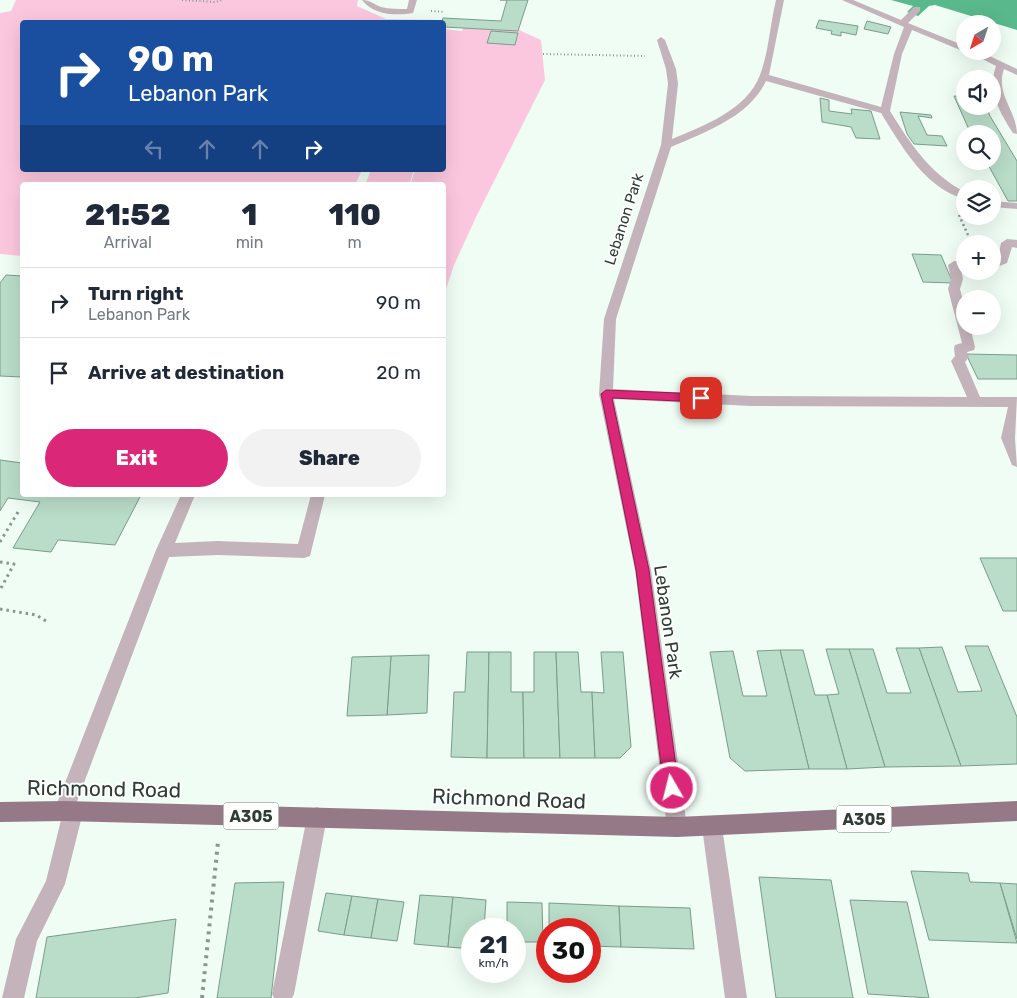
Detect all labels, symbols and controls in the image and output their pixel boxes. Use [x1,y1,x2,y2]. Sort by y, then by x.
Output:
north arrow [956,15,1001,60]
map controls [956,15,1001,335]
text: 90 m [128,38,214,80]
icon: right [45,40,110,105]
button: sound [956,70,1001,115]
text: Lebanon Park [128,80,268,107]
button: search [956,125,1001,170]
icon: left [140,135,168,163]
icon: ahead [193,135,221,163]
icon: ahead [246,135,274,163]
icon: right [299,135,327,163]
street label: Lebanon Park [601,171,647,267]
button: layers [956,180,1001,225]
text: 21:52 [85,197,171,233]
text: 1 [242,197,257,233]
text: 110 [328,197,381,233]
text: Arrival [104,233,152,252]
text: min [236,233,263,252]
text: m [348,233,362,252]
button: + [956,235,1001,280]
text: Turn right [88,282,183,305]
icon: right [45,289,73,317]
button: − [956,290,1001,335]
text: 90 m [376,291,421,314]
text: Lebanon Park [88,305,190,324]
icon: arrive [45,359,73,387]
text: Arrive at destination [88,361,284,384]
text: 20 m [376,361,421,384]
pin [680,377,722,419]
icon: arrive [687,384,715,412]
button: Exit [45,429,228,487]
button: Share [238,429,421,487]
street label: Lebanon Park [649,564,687,681]
position arrow [645,761,697,813]
street label: Richmond Road [27,775,181,802]
street label: Richmond Road [432,783,586,814]
road number: A305 [224,802,278,829]
road number: A305 [836,806,892,832]
speed limit sign: 30 [536,918,601,983]
text: 21 [479,930,508,959]
text: km/h [479,956,508,970]

